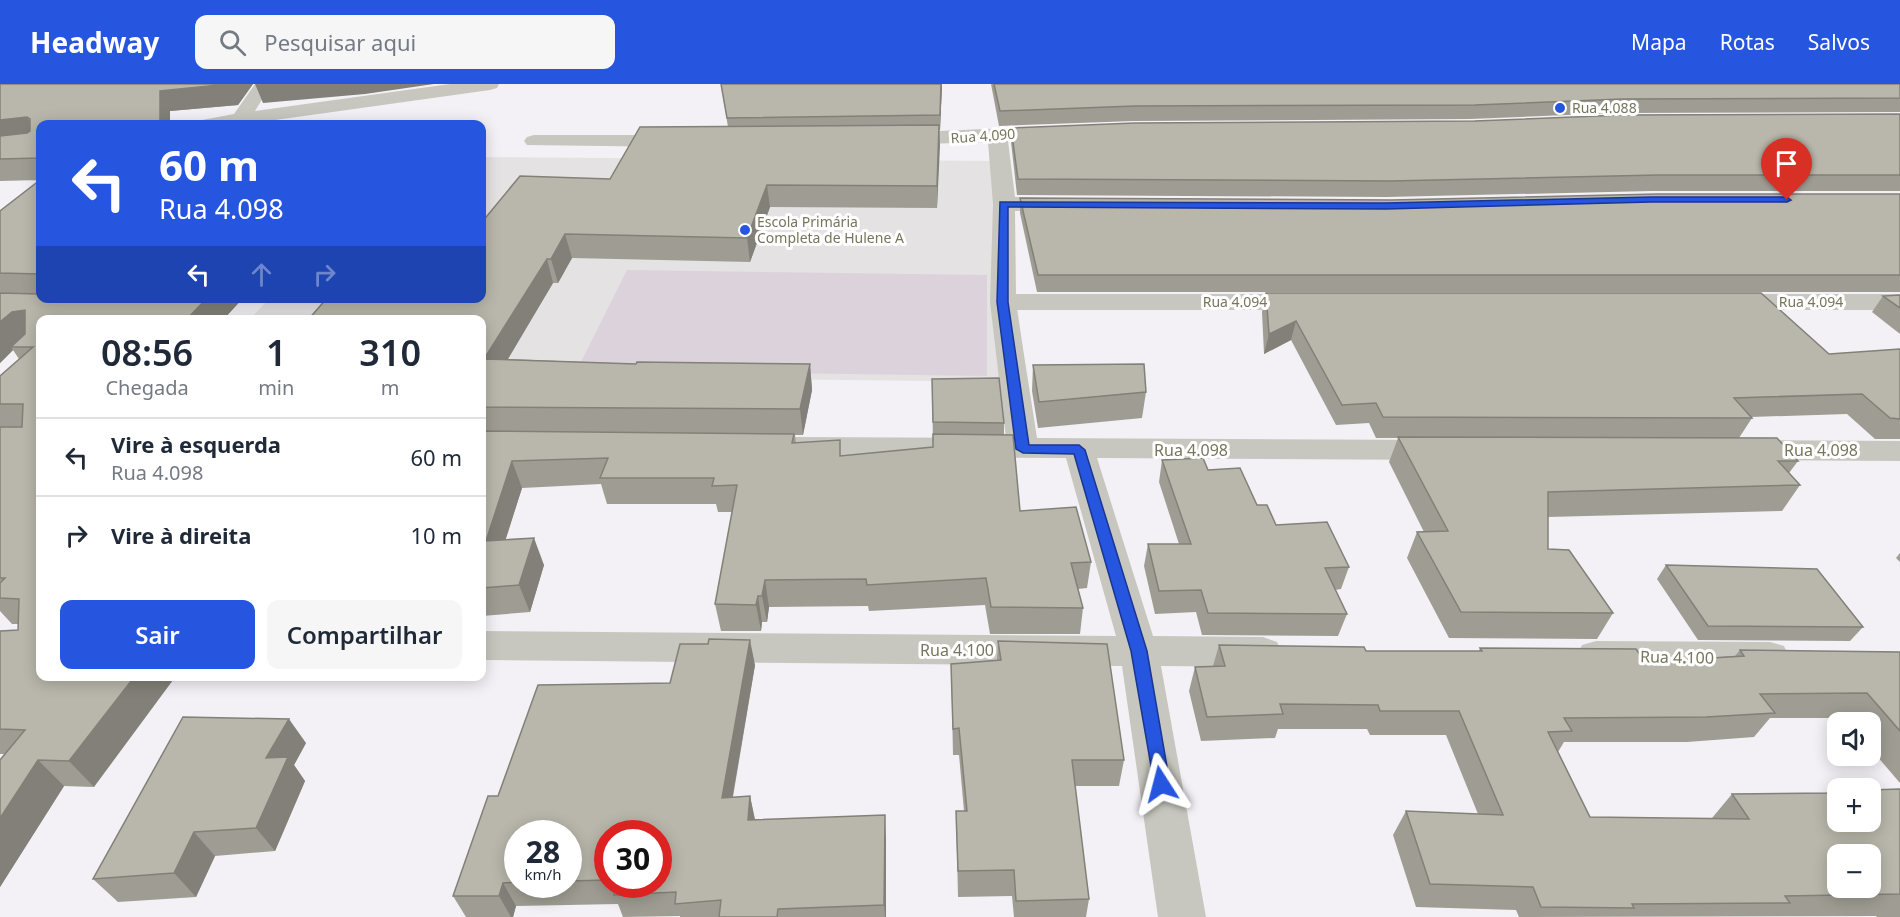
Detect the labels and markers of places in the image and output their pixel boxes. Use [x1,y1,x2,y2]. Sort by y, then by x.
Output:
place label: Rua 4.088 [1572,98,1637,117]
marker: Rua 4.088 [1553,101,1567,115]
pin [1761,138,1812,200]
place label: Escola Primária Completa de Hulene A [757,212,904,247]
marker: Escola Primária Completa de Hulene A [738,223,752,237]

